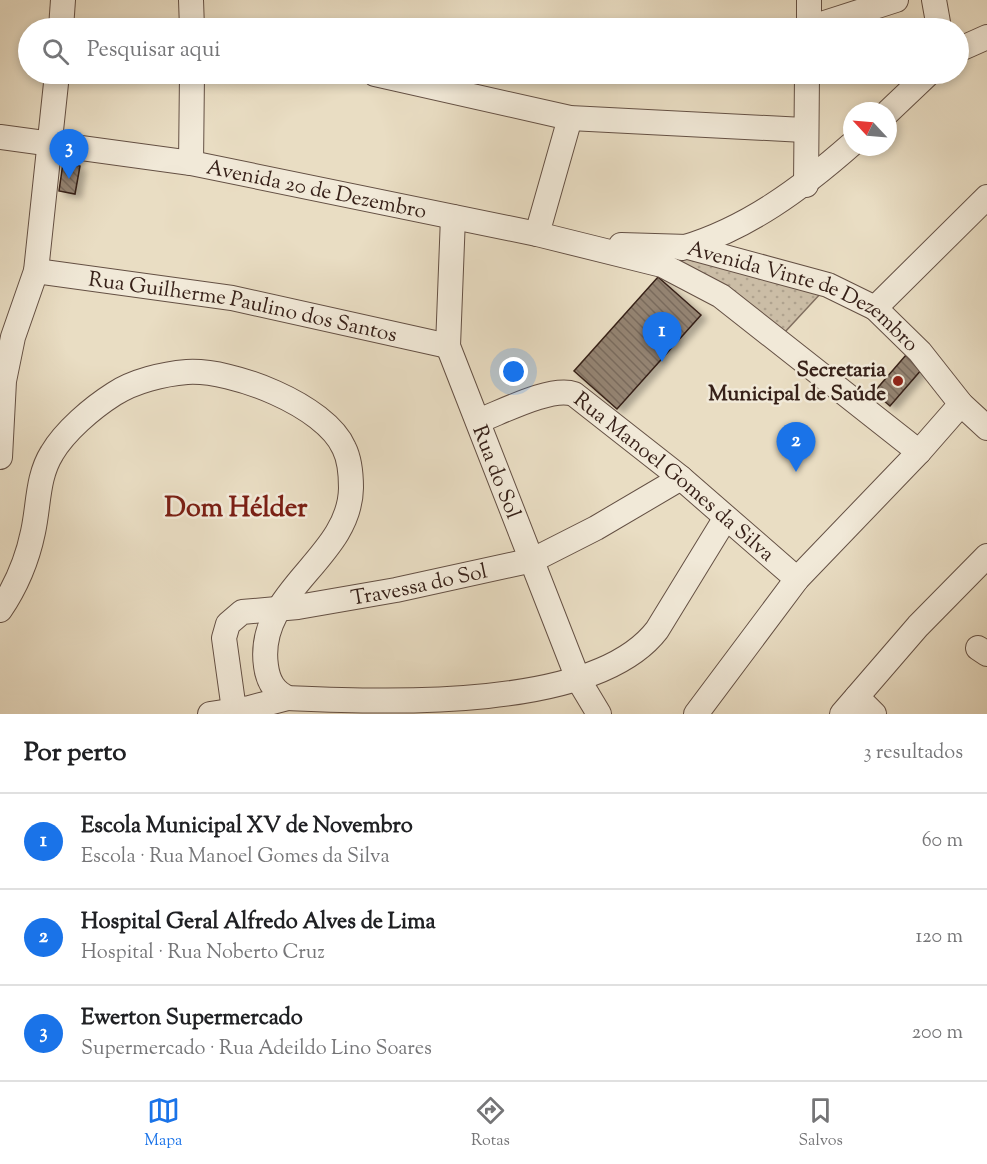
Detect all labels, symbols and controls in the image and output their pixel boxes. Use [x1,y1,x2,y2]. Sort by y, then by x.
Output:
search box [18,18,969,84]
icon: search [39,35,72,68]
text: Pesquisar aqui [87,35,221,67]
north arrow [843,102,897,156]
pin: 3 [50,130,88,179]
street label: Avenida 20 de Dezembro [203,154,429,228]
street label: Avenida Vinte de Dezembro [684,234,925,360]
street label: Rua Guilherme Paulino dos Santos [86,265,400,351]
pin: 1 [642,312,682,362]
place label: Secretaria Municipal de Saúde [708,356,886,410]
your location [499,357,528,386]
marker: Secretaria Municipal de Saúde [891,374,905,388]
street label: Rua Manoel Gomes da Silva [566,386,780,570]
street label: Rua do Sol [463,421,527,524]
pin: 2 [776,422,816,472]
district label: Dom Hélder [165,490,308,529]
street label: Travessa do Sol [349,557,490,615]
text: Por perto [24,735,126,772]
text: 3 resultados [863,739,963,768]
text: Escola Municipal XV de Novembro [81,811,413,843]
text: 1 [40,827,47,856]
text: 60 m [922,827,963,856]
text: Escola · Rua Manoel Gomes da Silva [81,843,390,872]
text: Hospital Geral Alfredo Alves de Lima [81,907,436,939]
text: 2 [39,923,48,952]
text: 120 m [915,923,963,952]
text: Hospital · Rua Noberto Cruz [81,939,325,968]
text: Ewerton Supermercado [81,1003,303,1035]
text: 3 [39,1019,48,1048]
text: 200 m [912,1019,963,1048]
text: Supermercado · Rua Adeildo Lino Soares [81,1035,432,1064]
tab: Mapa [144,1094,182,1153]
tab: Rotas [471,1094,510,1153]
tab: Salvos [799,1094,843,1153]

